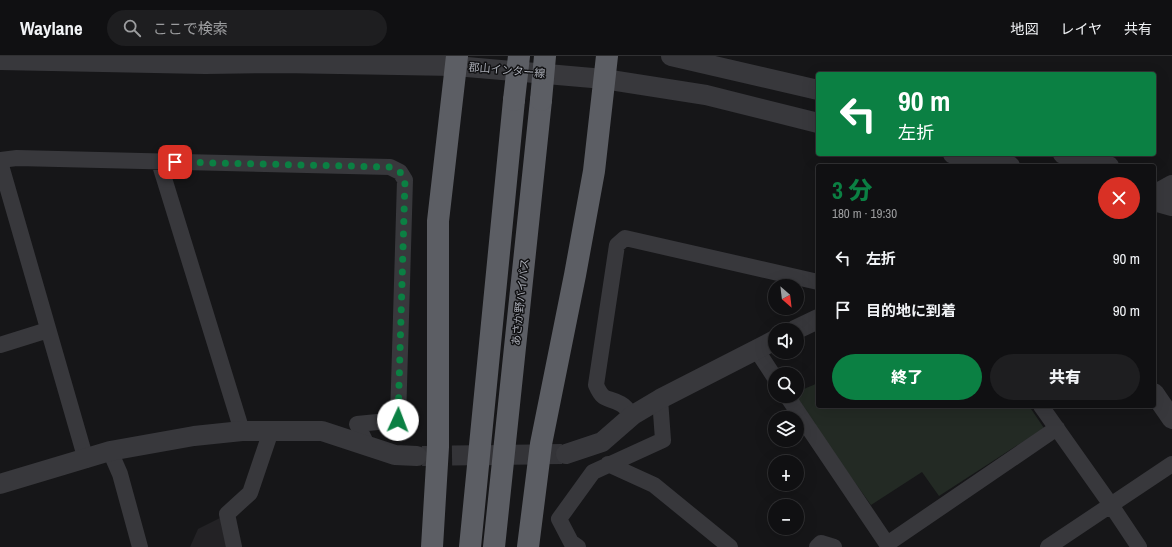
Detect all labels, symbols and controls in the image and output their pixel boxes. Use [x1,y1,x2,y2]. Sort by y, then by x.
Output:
search box [107,10,387,46]
text: Waylane [20,15,83,41]
icon: search [121,17,143,39]
text: ここで検索 [153,18,228,39]
text: 地図 [1010,20,1038,38]
text: レイヤ [1060,20,1102,38]
text: 共有 [1124,20,1152,38]
street label: 郡山インター線 [468,60,546,80]
text: 90 m [898,82,950,120]
icon: left [832,88,884,140]
text: 左折 [898,120,934,145]
pin [158,145,192,179]
icon: arrive [164,151,186,173]
text: 3 分 [832,174,872,206]
button: close [1098,177,1140,219]
text: 180 m · 19:30 [832,205,897,222]
icon: left [832,247,854,269]
text: 左折 [866,248,896,269]
text: 90 m [1113,248,1140,269]
street label: あさか野バイパス [508,258,532,346]
north arrow [768,279,804,315]
map controls [768,279,804,535]
icon: arrive [832,299,854,321]
text: 目的地に到着 [866,300,956,321]
text: 90 m [1113,300,1140,321]
button: sound [768,323,804,359]
button: 終了 [832,354,982,400]
button: 共有 [990,354,1140,400]
button: search [768,367,804,403]
position arrow [377,399,419,441]
button: layers [768,411,804,447]
button: + [768,455,804,491]
button: − [768,499,804,535]

